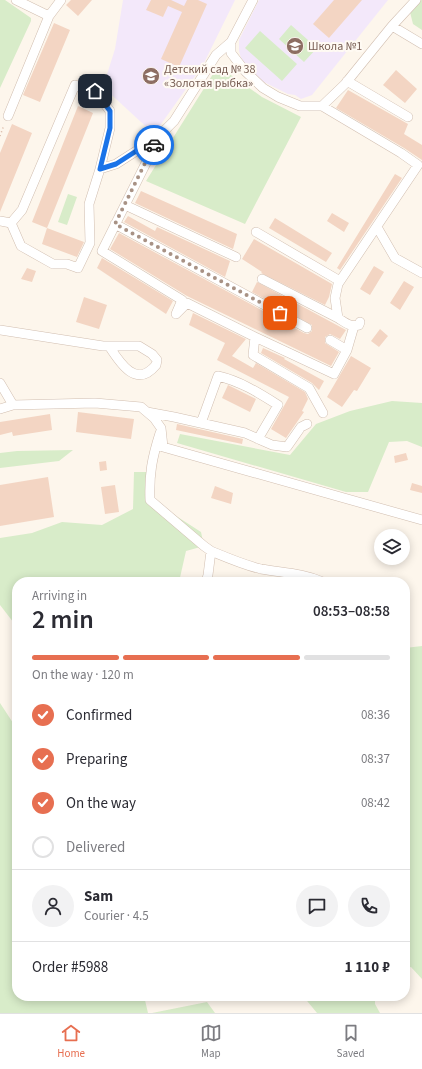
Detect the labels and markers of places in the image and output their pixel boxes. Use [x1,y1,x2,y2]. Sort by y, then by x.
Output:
school or university icon: Школа №1 [285,36,305,56]
place label: Школа №1 [308,38,362,55]
place label: Детский сад № 38 «Золотая рыбка» [164,61,256,92]
school or university icon: Детский сад № 38 «Золотая рыбка» [141,66,161,86]
pin [78,74,112,108]
pin [263,296,297,330]

